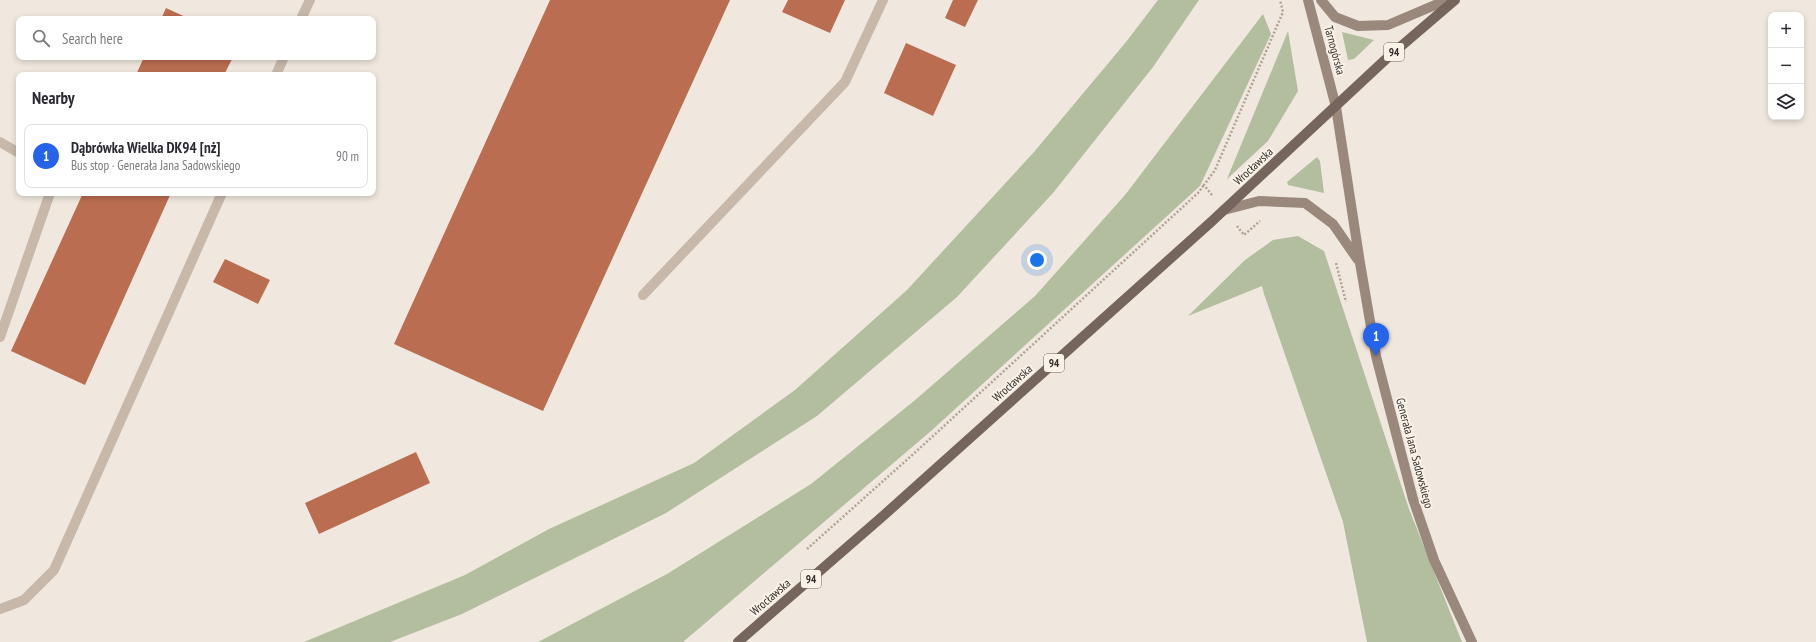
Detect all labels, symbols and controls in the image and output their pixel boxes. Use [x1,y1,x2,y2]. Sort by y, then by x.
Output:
map controls [1768,12,1804,120]
button: + [1768,12,1804,48]
search box [16,16,376,60]
street label: Tarnogórska [1321,24,1349,76]
icon: search [30,27,52,49]
text: Search here [62,29,123,48]
road number: 94 [1384,43,1404,61]
button: − [1768,48,1804,84]
button: layers [1768,84,1804,120]
text: Nearby [32,87,75,109]
text: Dąbrówka Wielka DK94 [nż] [71,138,221,157]
street label: Wrocławska [1230,144,1276,188]
text: 1 [43,148,49,165]
text: 90 m [336,148,359,165]
text: Bus stop · Generała Jana Sadowskiego [71,157,240,174]
your location [1027,250,1047,270]
pin: 1 [1363,323,1389,356]
road number: 94 [1044,354,1064,372]
street label: Wrocławska [989,361,1035,405]
street label: Generała Jana Sadowskiego [1393,396,1437,510]
road number: 94 [801,570,821,588]
street label: Wrocławska [747,575,793,619]

